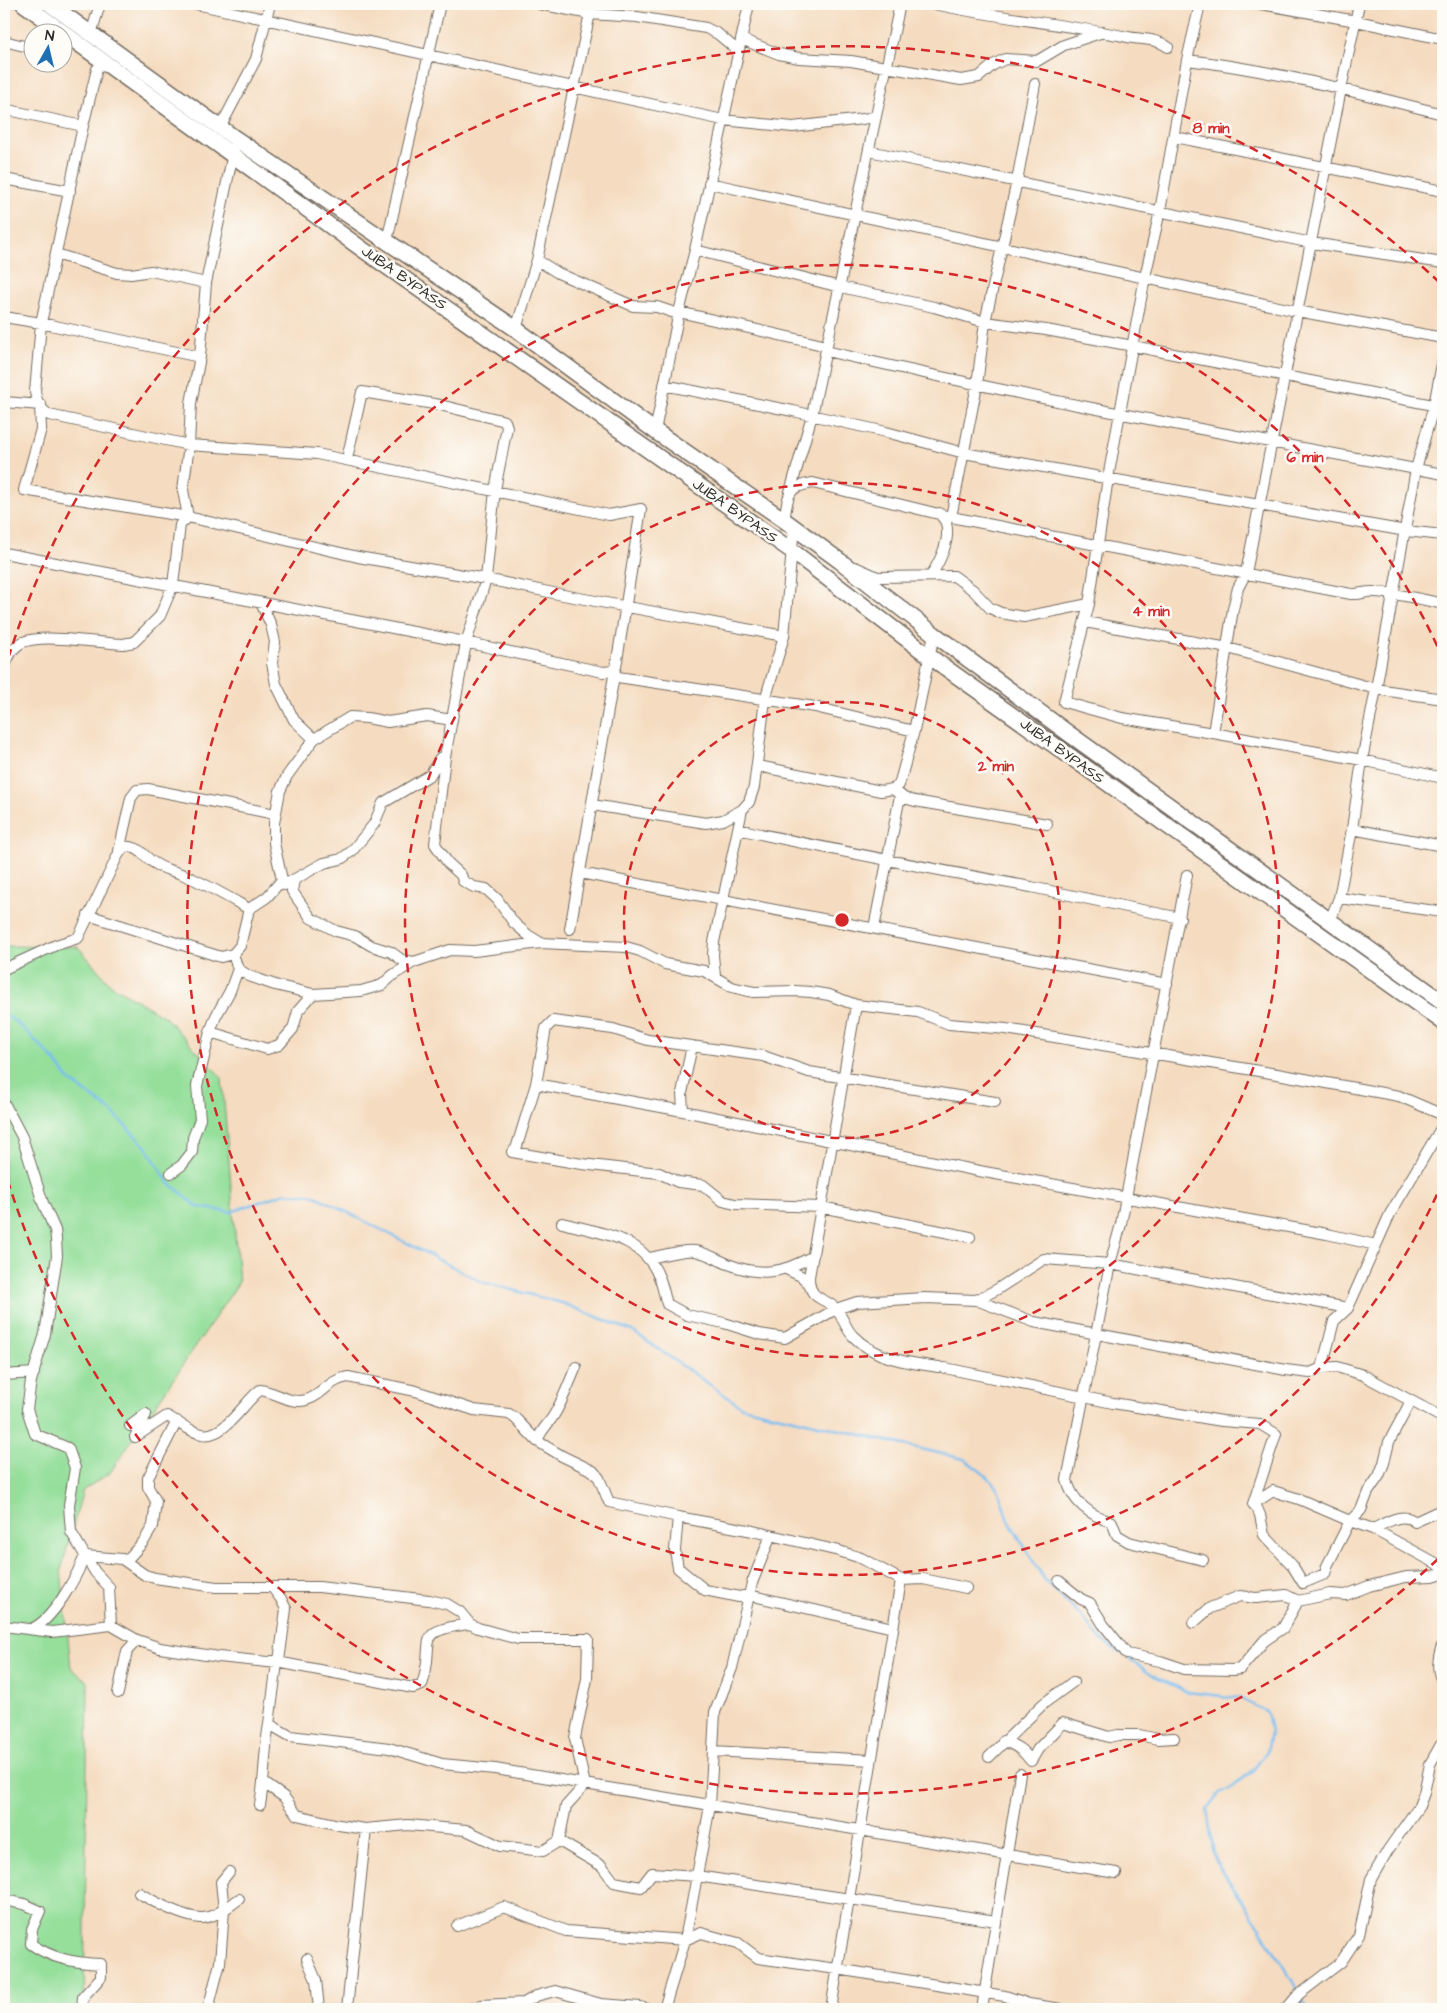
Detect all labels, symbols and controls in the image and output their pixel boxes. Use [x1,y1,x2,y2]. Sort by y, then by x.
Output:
north arrow [22,22,72,72]
text: N [44,26,56,47]
text: 8 min [1192,118,1230,139]
street label: JUBA BYPASS [357,241,451,315]
text: 6 min [1287,447,1324,468]
street label: JUBA BYPASS [688,474,782,548]
text: 4 min [1132,601,1170,622]
street label: JUBA BYPASS [1015,713,1109,789]
text: 2 min [977,756,1015,777]
centre of rings [833,911,851,929]

